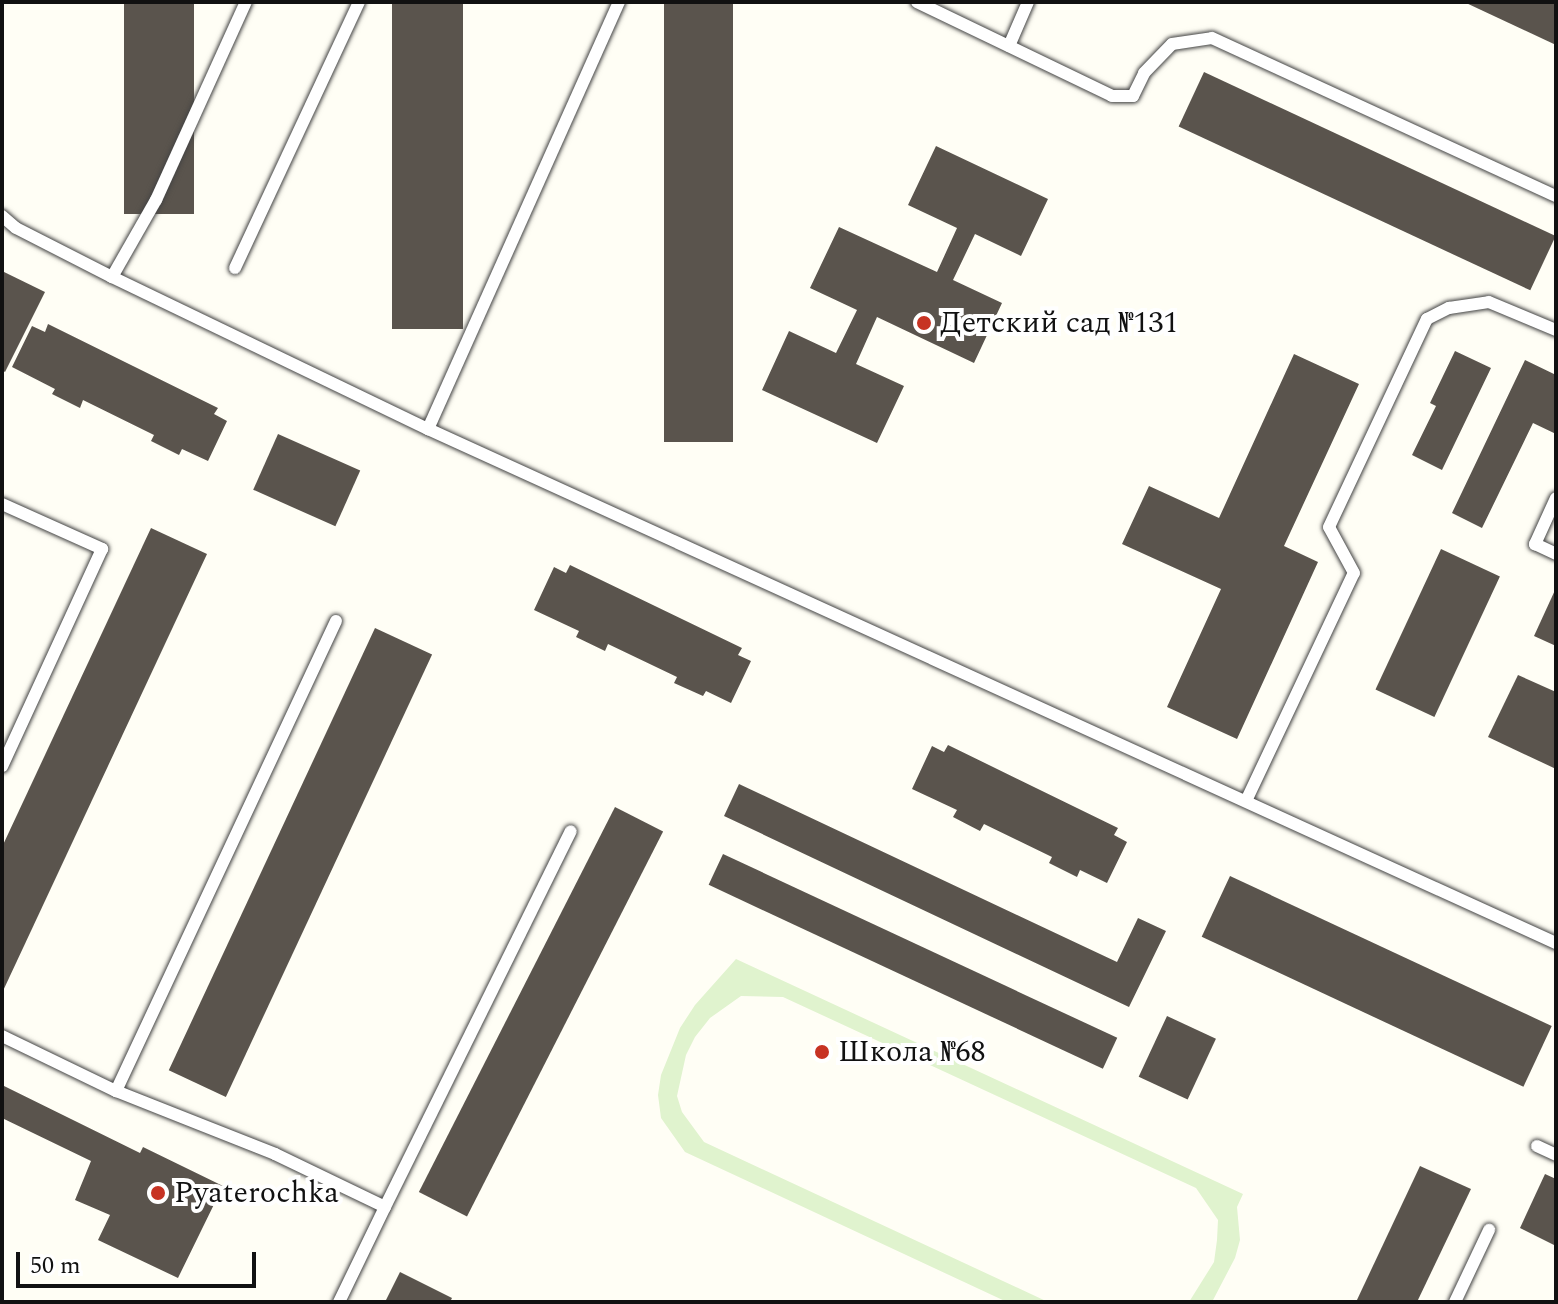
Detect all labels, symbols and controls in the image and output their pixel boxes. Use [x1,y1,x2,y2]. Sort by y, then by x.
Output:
place label: Детский сад №131 [940,305,1178,341]
marker: Детский сад №131 [915,314,933,332]
place label: Школа №68 [838,1034,985,1070]
marker: Школа №68 [813,1043,831,1061]
place label: Pyaterochka [174,1175,339,1211]
marker: Pyaterochka [149,1184,167,1202]
scale bar [20,1236,260,1286]
text: 50 m [30,1248,81,1284]

